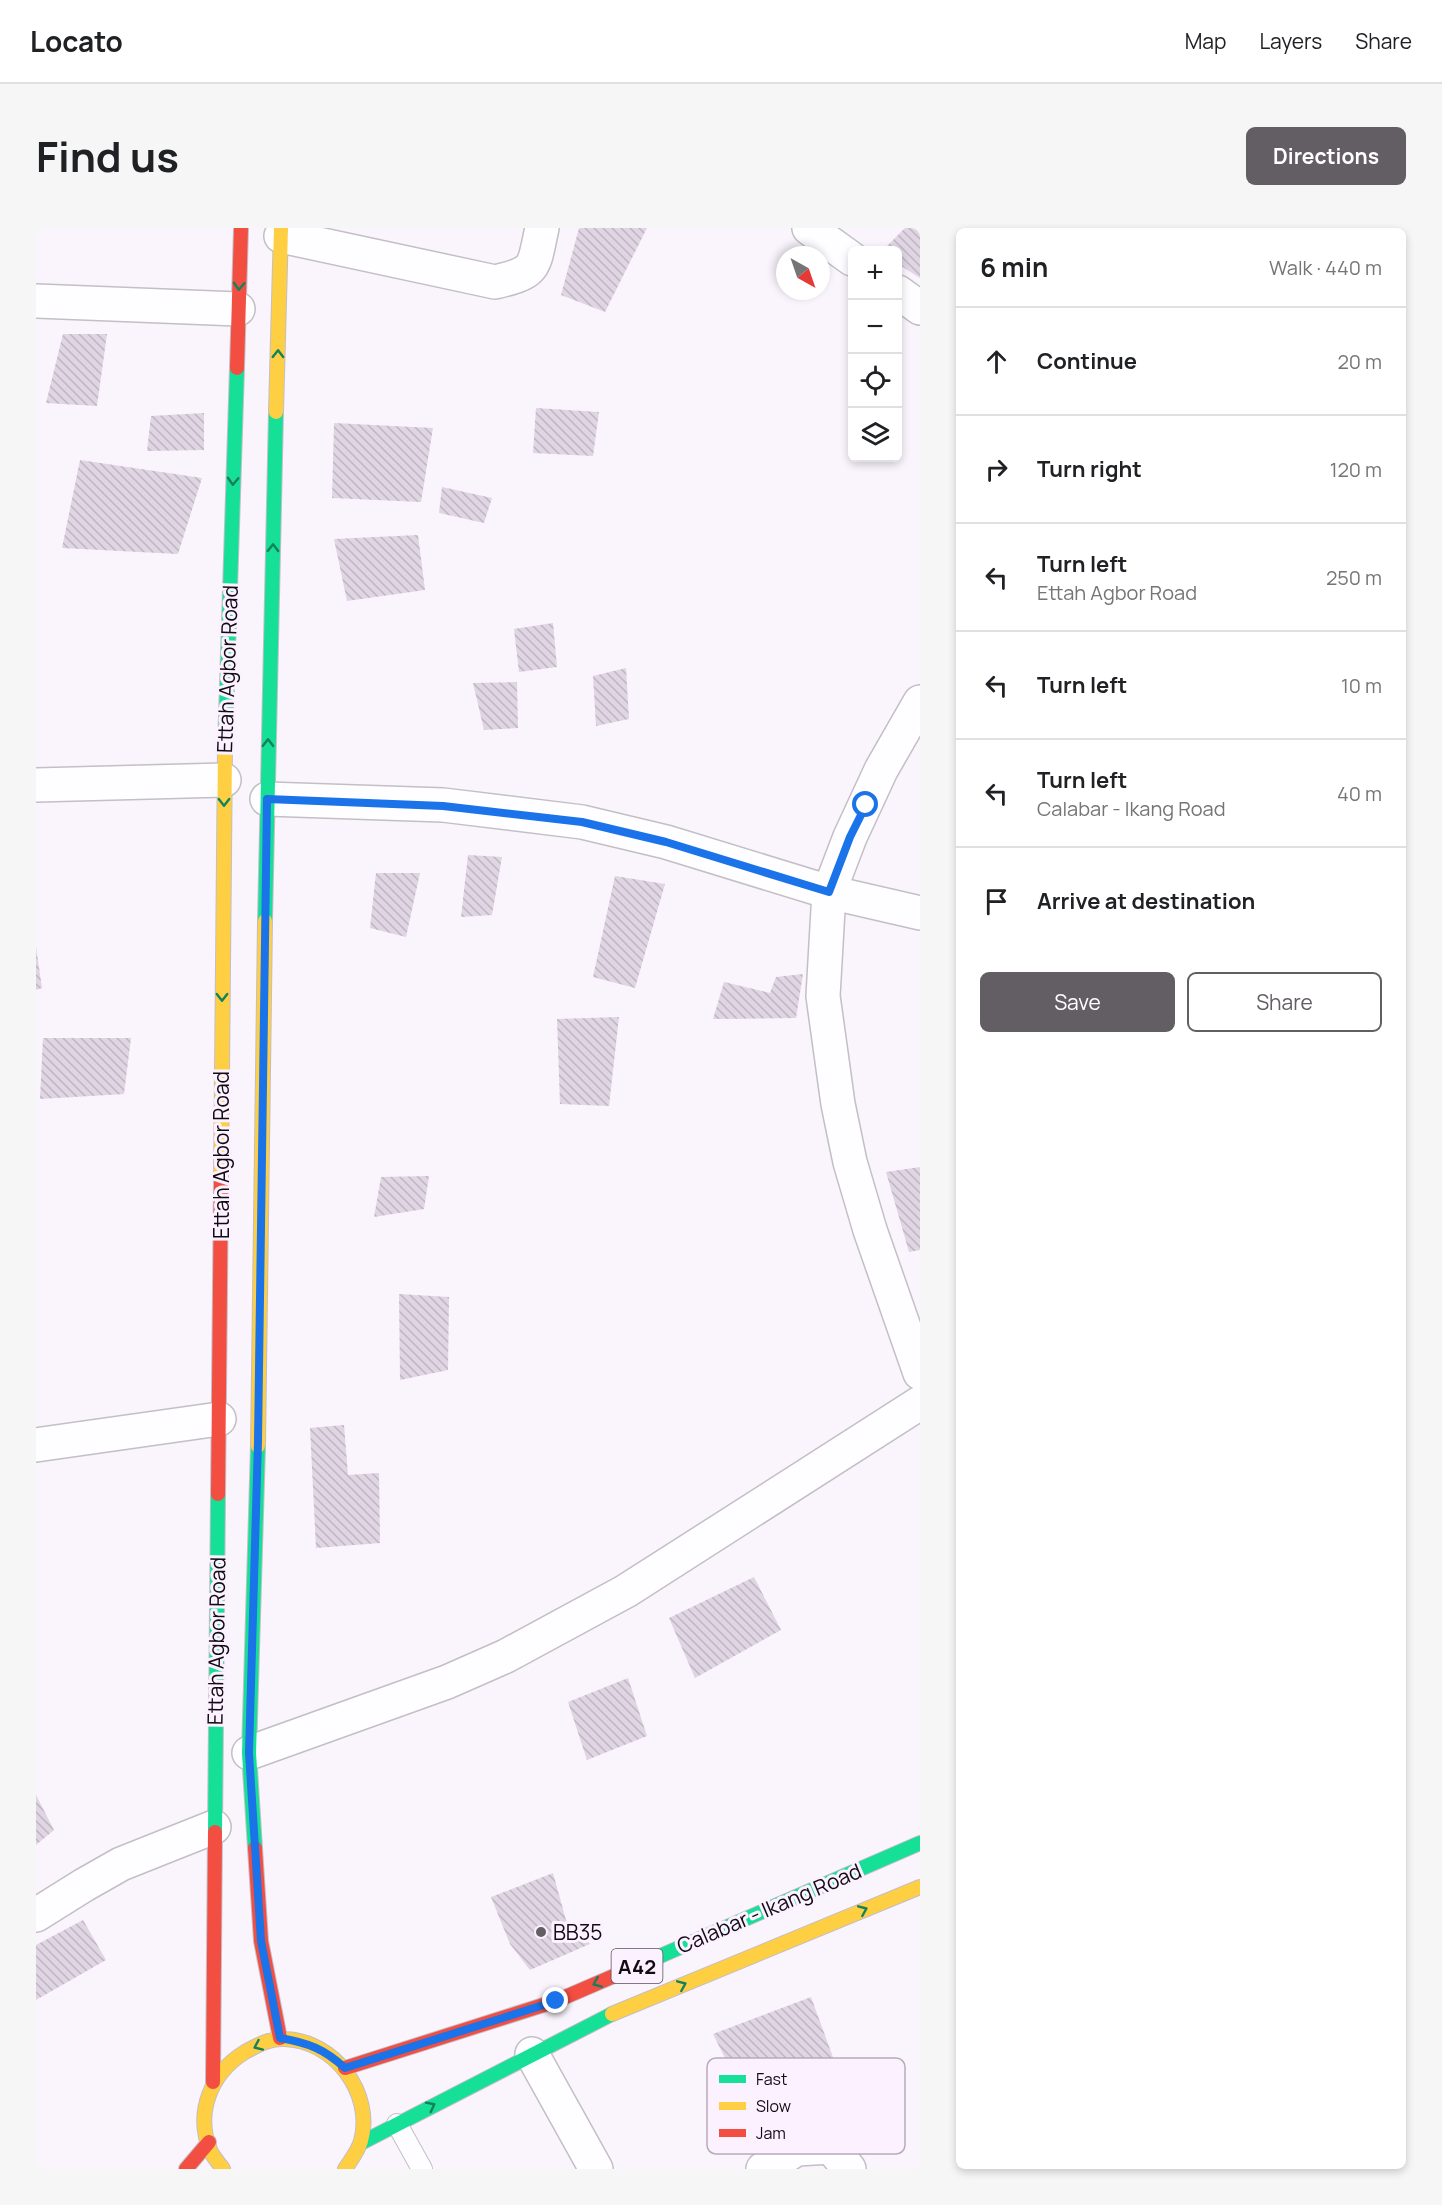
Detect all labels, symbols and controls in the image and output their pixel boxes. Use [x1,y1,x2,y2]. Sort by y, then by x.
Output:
text: Locato [30,22,123,60]
text: Map [1185,27,1226,55]
text: Layers [1259,27,1322,55]
text: Share [1355,27,1412,55]
text: Find us [36,127,179,185]
button: Directions [1246,127,1406,185]
north arrow [776,246,830,300]
map controls [848,246,902,462]
button: + [848,246,902,300]
text: 6 min [980,249,1048,285]
text: Walk · 440 m [1269,254,1382,281]
one-way arrow [232,282,245,291]
button: − [848,300,902,354]
icon: ahead [980,345,1013,378]
text: Continue [1037,346,1137,376]
text: 20 m [1337,348,1382,375]
one-way arrow [271,349,284,358]
button: locate [848,354,902,408]
button: layers [848,408,902,462]
icon: right [980,453,1013,486]
text: Turn right [1037,454,1142,484]
text: 120 m [1330,456,1382,483]
one-way arrow [226,477,239,486]
one-way arrow [267,544,279,553]
text: Turn left [1037,549,1127,579]
icon: left [980,561,1013,594]
text: 250 m [1326,564,1382,591]
text: Ettah Agbor Road [1037,579,1197,606]
street label: Ettah Agbor Road [210,585,244,753]
icon: left [980,669,1013,702]
text: Turn left [1037,670,1127,700]
text: 10 m [1341,672,1382,699]
one-way arrow [262,739,274,748]
text: Turn left [1037,765,1127,795]
icon: left [980,777,1013,810]
text: 40 m [1337,780,1382,807]
route start [852,791,878,817]
text: Calabar - Ikang Road [1037,795,1226,822]
one-way arrow [218,798,230,807]
icon: arrive [980,885,1013,918]
text: Arrive at destination [1037,886,1255,916]
button: Save [980,972,1175,1032]
button: Share [1187,972,1382,1032]
one-way arrow [216,993,228,1002]
street label: Ettah Agbor Road [207,1071,235,1239]
street label: Ettah Agbor Road [201,1557,231,1725]
street label: Calabar - Ikang Road [672,1856,866,1960]
one-way arrow [856,1905,867,1917]
place label: BB35 [553,1918,603,1946]
marker: BB35 [534,1925,548,1939]
road number: A42 [612,1949,662,1983]
one-way arrow [592,1976,603,1988]
one-way arrow [676,1980,687,1992]
route end [542,1987,568,2013]
one-way arrow [254,2039,265,2051]
legend [707,2058,905,2154]
text: Fast [756,2068,787,2090]
text: Slow [756,2095,791,2117]
one-way arrow [425,2102,436,2113]
text: Jam [756,2122,786,2144]

